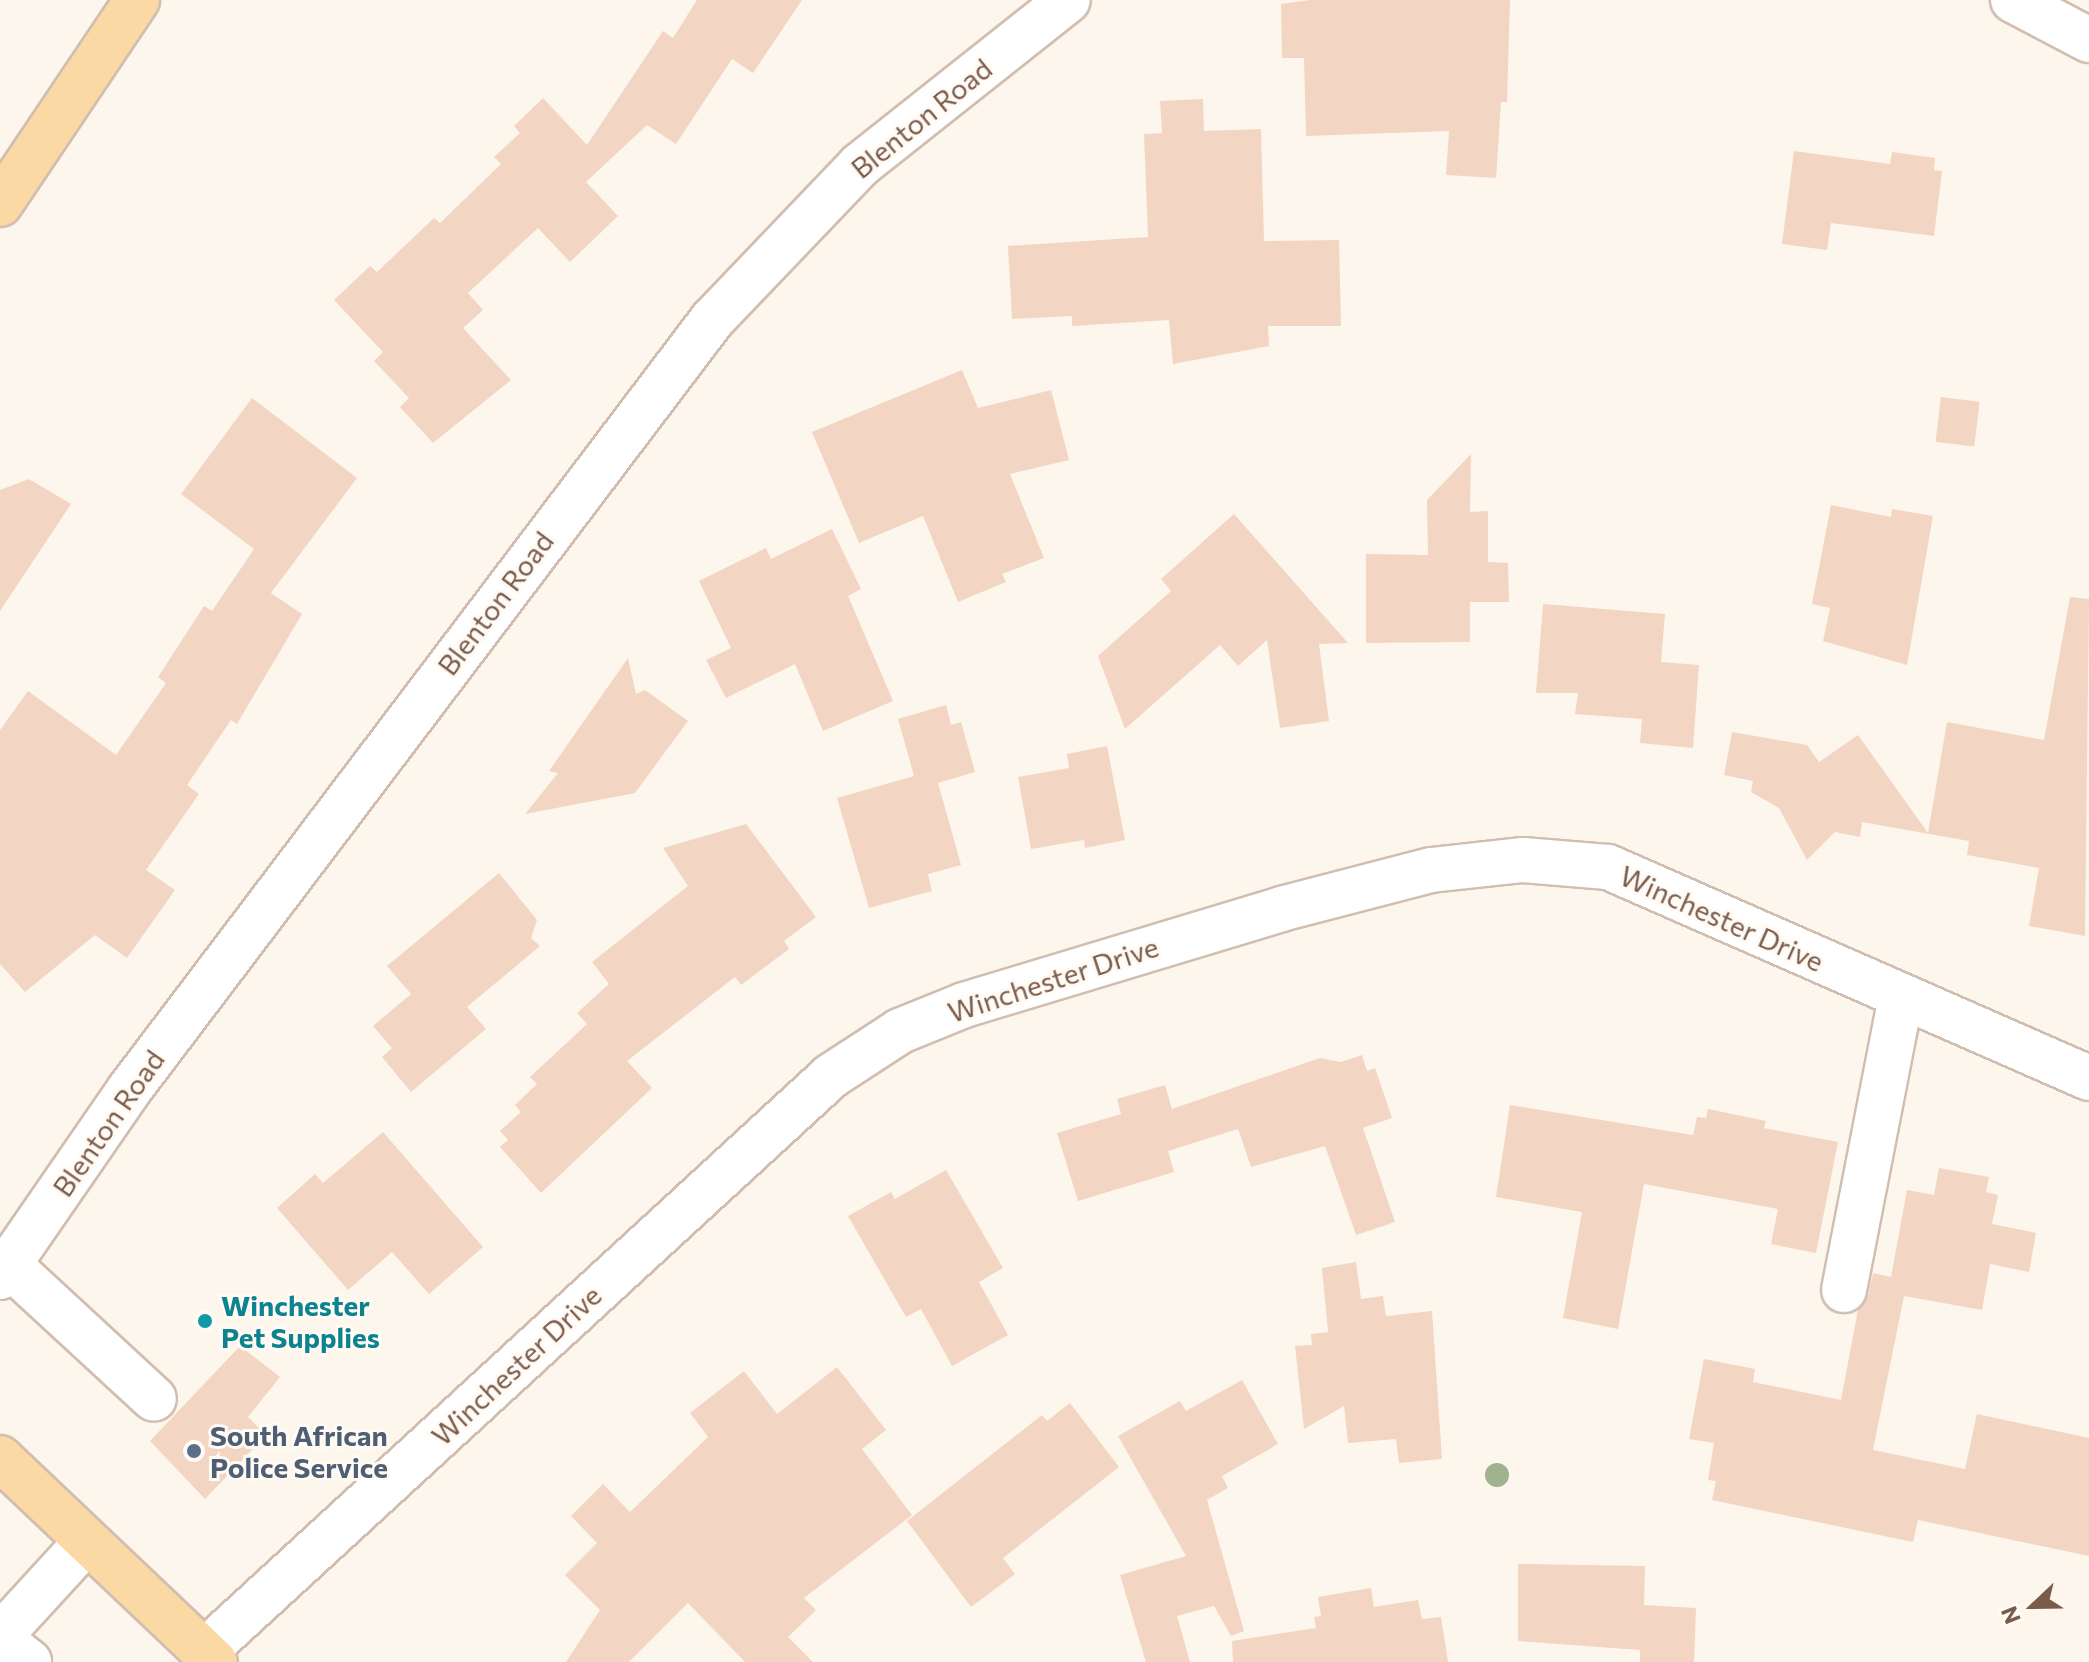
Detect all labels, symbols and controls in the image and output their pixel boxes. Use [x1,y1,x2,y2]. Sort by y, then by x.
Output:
street label: Blenton Road [844,51,998,185]
street label: Blenton Road [430,525,560,681]
street label: Winchester Drive [1615,858,1829,978]
street label: Winchester Drive [943,929,1163,1029]
street label: Blenton Road [45,1043,171,1203]
street label: Winchester Drive [424,1278,608,1452]
place label: Winchester Pet Supplies [221,1288,380,1354]
marker: Winchester Pet Supplies [196,1312,214,1330]
place label: South African Police Service [210,1418,388,1484]
marker: South African Police Service [185,1442,203,1460]
north arrow [1993,1566,2073,1646]
text: N [1995,1602,2026,1628]

